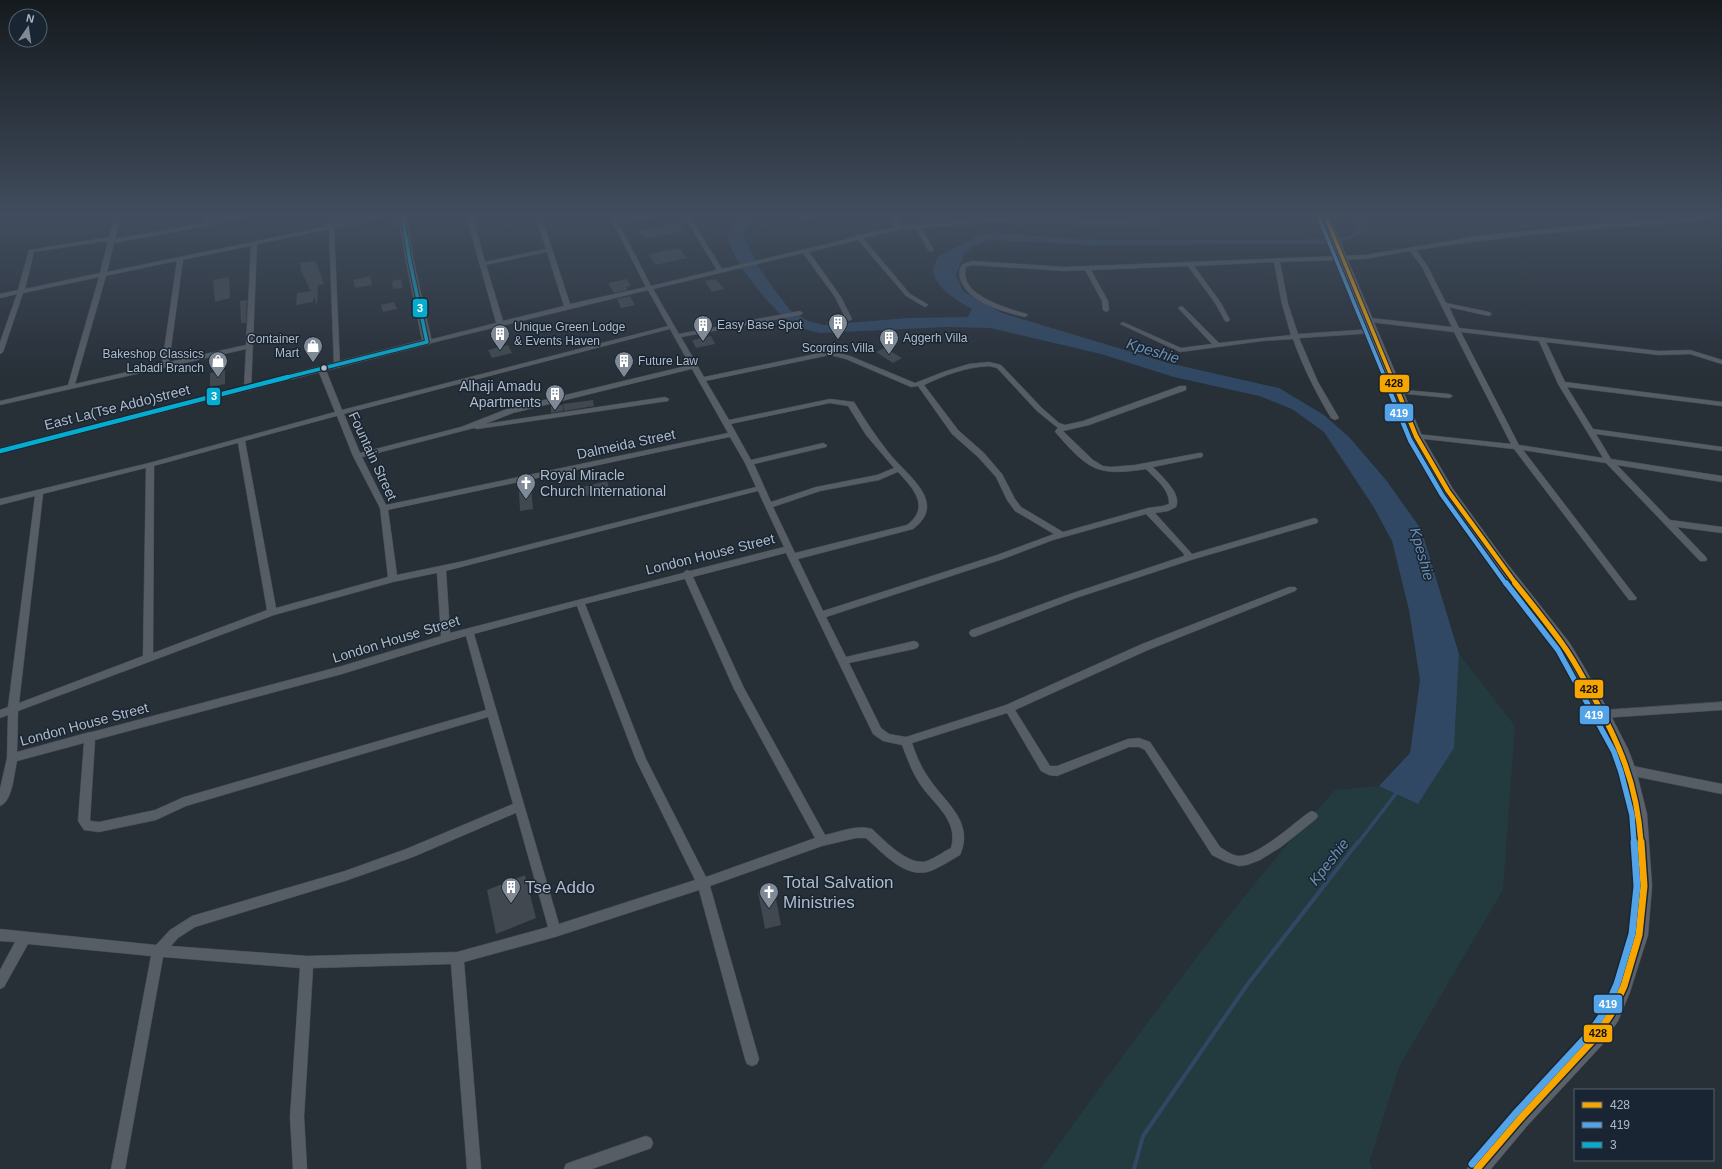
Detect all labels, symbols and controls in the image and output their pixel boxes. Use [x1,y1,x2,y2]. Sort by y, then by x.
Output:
north arrow [8,8,48,48]
text: N [25,12,36,25]
line badge: 3 [412,298,428,318]
text: 3 [417,302,423,314]
building icon: Scorgins Villa [827,312,849,340]
building icon: Easy Base Spot [692,314,714,342]
place label: Easy Base Spot [717,318,803,332]
place label: Unique Green Lodge & Events Haven [514,320,626,348]
building icon: Unique Green Lodge & Events Haven [489,323,511,351]
building icon: Aggerh Villa [878,327,900,355]
place label: Aggerh Villa [903,331,968,345]
place label: Container Mart [247,332,300,360]
water label: Kpeshie [1125,334,1182,367]
shop icon: Container Mart [302,335,324,363]
place label: Scorgins Villa [802,341,875,355]
place label: Bakeshop Classics Labadi Branch [103,347,204,375]
shop icon: Bakeshop Classics Labadi Branch [207,350,229,378]
building icon: Future Law [613,350,635,378]
place label: Future Law [638,354,698,368]
unlabelled marker [319,363,329,373]
line badge: 428 [1379,374,1410,393]
text: 428 [1385,377,1403,389]
place label: Alhaji Amadu Apartments [459,378,541,410]
street label: East La(Tse Addo)street [43,381,192,433]
building icon: Alhaji Amadu Apartments [544,383,566,411]
line badge: 3 [206,387,221,406]
text: 3 [211,390,217,402]
line badge: 419 [1384,403,1414,422]
text: 419 [1390,407,1408,419]
street label: Fountain Street [346,409,401,503]
street label: Dalmeida Street [575,426,677,462]
place label: Royal Miracle Church International [540,467,666,499]
church icon: Royal Miracle Church International [515,472,537,500]
water label: Kpeshie [1407,525,1438,582]
street label: London House Street [644,530,776,578]
street label: London House Street [330,612,462,666]
line badge: 428 [1574,679,1604,699]
text: 428 [1580,683,1598,695]
street label: London House Street [18,699,150,749]
line badge: 419 [1579,705,1610,725]
text: 419 [1585,709,1603,721]
water label: Kpeshie [1305,835,1352,888]
place label: Total Salvation Ministries [783,873,894,912]
building icon: Tse Addo [500,876,522,904]
place label: Tse Addo [525,878,595,897]
church icon: Total Salvation Ministries [758,881,780,909]
line badge: 419 [1593,994,1623,1014]
text: 419 [1599,998,1617,1010]
line badge: 428 [1583,1024,1613,1043]
text: 428 [1589,1027,1607,1039]
legend [1574,1089,1714,1161]
text: 428 [1610,1098,1630,1112]
text: 419 [1610,1118,1630,1132]
text: 3 [1610,1138,1617,1152]

